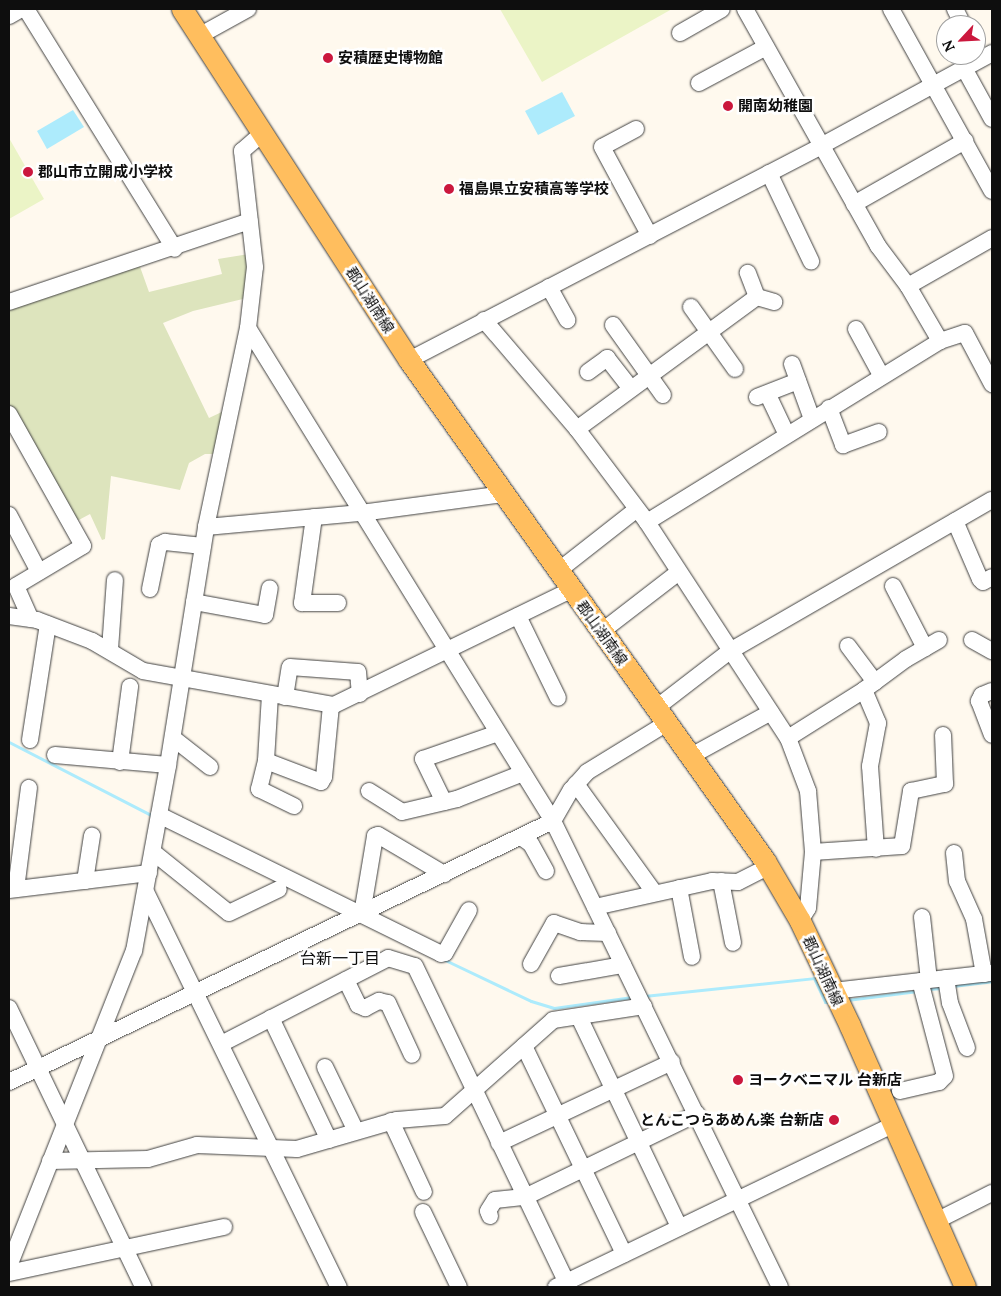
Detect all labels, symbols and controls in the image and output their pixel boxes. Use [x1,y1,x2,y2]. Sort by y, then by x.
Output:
north arrow [936,15,986,65]
text: N [938,37,959,55]
place label: 安積歴史博物館 [338,49,443,67]
marker: 安積歴史博物館 [322,52,334,64]
place label: 開南幼稚園 [738,97,813,115]
marker: 開南幼稚園 [722,100,734,112]
place label: 郡山市立開成小学校 [38,163,173,181]
marker: 郡山市立開成小学校 [22,166,34,178]
place label: 福島県立安積高等学校 [459,180,609,198]
marker: 福島県立安積高等学校 [443,183,455,195]
street label: 郡山湖南線 [342,264,398,336]
street label: 郡山湖南線 [573,597,631,669]
street label: 郡山湖南線 [799,933,847,1009]
district label: 台新一丁目 [300,948,380,968]
place label: ヨークベニマル 台新店 [748,1071,902,1089]
marker: ヨークベニマル 台新店 [732,1074,744,1086]
place label: とんこつらあめん楽 台新店 [640,1111,824,1129]
marker: とんこつらあめん楽 台新店 [828,1114,840,1126]

